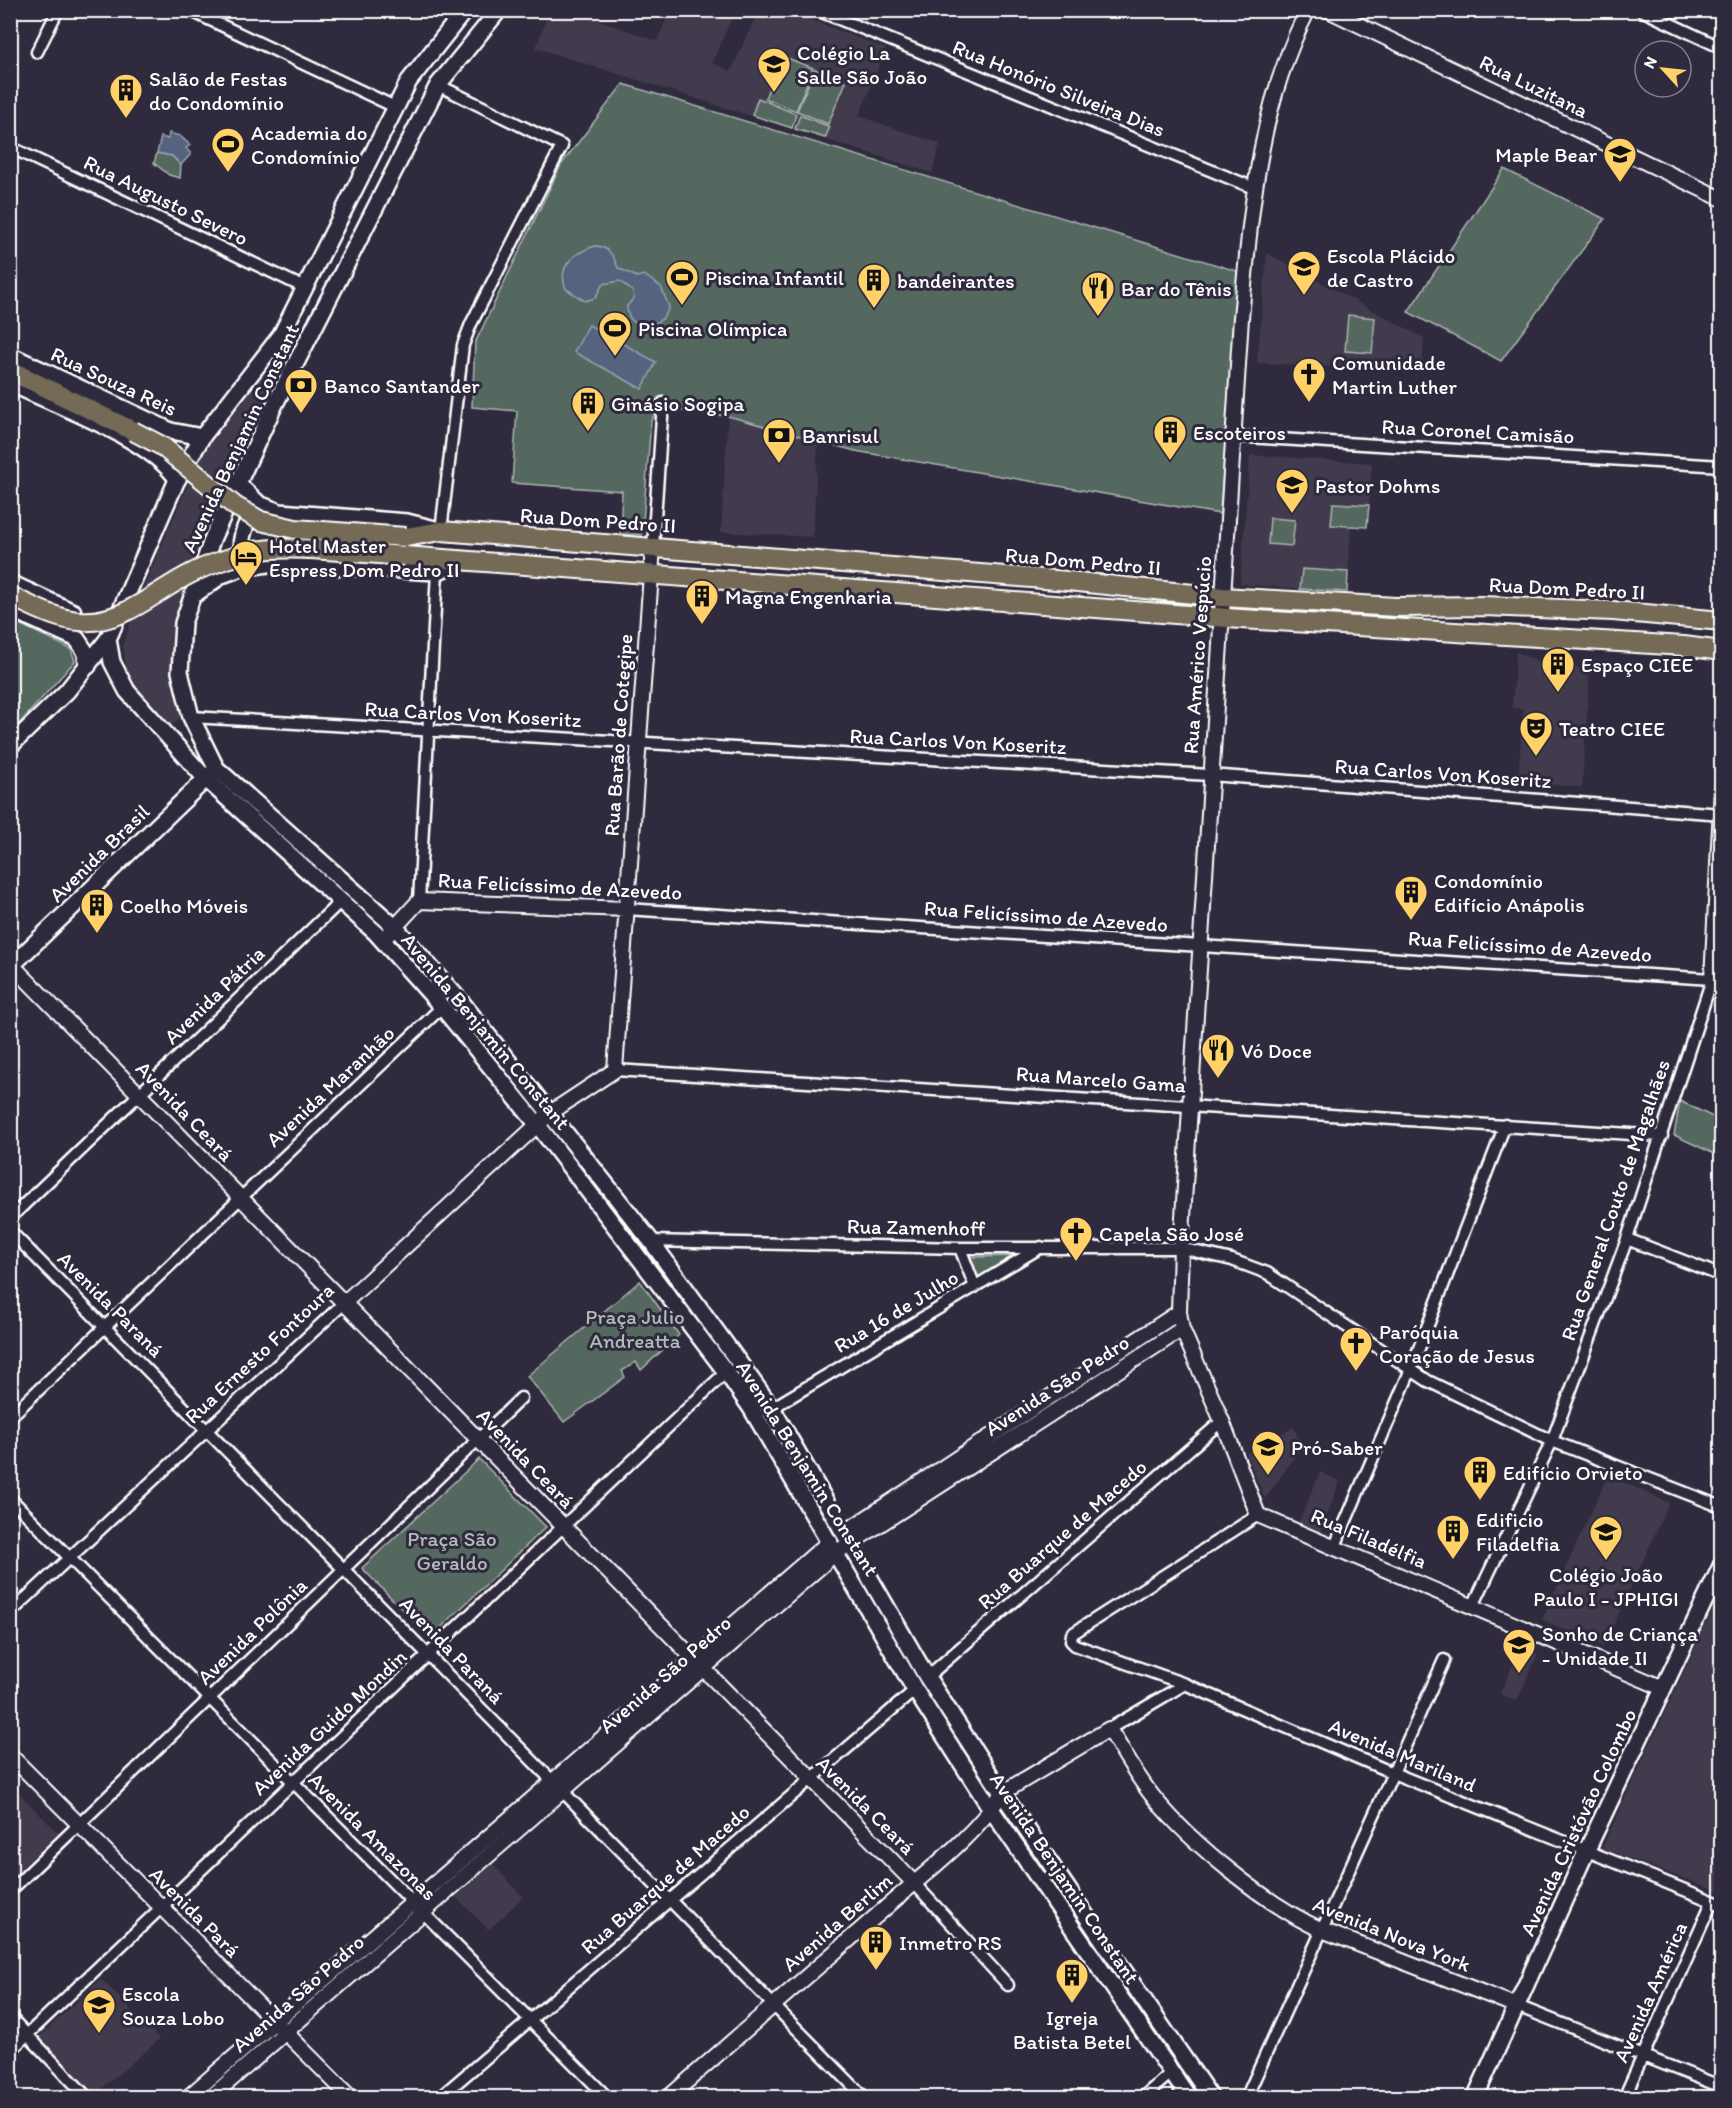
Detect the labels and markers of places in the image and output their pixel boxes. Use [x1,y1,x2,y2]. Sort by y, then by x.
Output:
place label: Colégio La Salle São João [797,40,927,89]
school or university icon: Colégio La Salle São João [756,46,792,93]
place label: Salão de Festas do Condomínio [149,66,287,115]
building icon: Salão de Festas do Condomínio [108,72,144,119]
place label: Academia do Condomínio [251,120,367,169]
sports icon: Academia do Condomínio [210,126,246,173]
school or university icon: Maple Bear [1602,136,1638,183]
place label: Maple Bear [1495,142,1598,167]
place label: Escola Plácido de Castro [1327,243,1455,292]
school or university icon: Escola Plácido de Castro [1286,249,1322,296]
sports icon: Piscina Infantil [664,259,700,306]
building icon: bandeirantes [856,262,892,309]
place label: Piscina Infantil [705,265,844,290]
place label: bandeirantes [897,268,1014,293]
restaurant icon: Bar do Tênis [1080,270,1116,317]
place label: Bar do Tênis [1121,276,1232,301]
sports icon: Piscina Olímpica [597,310,633,357]
place label: Piscina Olímpica [638,316,787,341]
place label: Comunidade Martin Luther [1332,350,1458,399]
church icon: Comunidade Martin Luther [1291,356,1327,403]
bank icon: Banco Santander [283,367,319,414]
place label: Banco Santander [324,373,480,398]
building icon: Ginásio Sogipa [570,385,606,432]
place label: Ginásio Sogipa [611,391,745,416]
building icon: Escoteiros [1152,414,1188,461]
bank icon: Banrisul [761,417,797,464]
place label: Escoteiros [1193,420,1286,445]
place label: Banrisul [802,423,879,448]
school or university icon: Pastor Dohms [1274,467,1310,514]
place label: Pastor Dohms [1315,473,1440,498]
place label: Hotel Master Espress Dom Pedro II [269,533,459,582]
hotel icon: Hotel Master Espress Dom Pedro II [228,539,264,586]
building icon: Magna Engenharia [684,578,720,625]
place label: Magna Engenharia [725,584,892,609]
building icon: Espaço CIEE [1540,646,1576,693]
place label: Espaço CIEE [1581,652,1693,677]
theatre icon: Teatro CIEE [1518,710,1554,757]
place label: Teatro CIEE [1559,716,1665,741]
place label: Condomínio Edifício Anápolis [1434,868,1585,917]
building icon: Condomínio Edifício Anápolis [1393,874,1429,921]
building icon: Coelho Móveis [79,887,115,934]
place label: Coelho Móveis [120,893,248,918]
restaurant icon: Vó Doce [1200,1032,1236,1079]
place label: Vó Doce [1241,1038,1312,1063]
church icon: Capela São José [1058,1215,1094,1262]
place label: Capela São José [1099,1221,1244,1246]
place label: Paróquia Coração de Jesus [1379,1319,1535,1368]
church icon: Paróquia Coração de Jesus [1338,1325,1374,1372]
school or university icon: Pró-Saber [1250,1429,1286,1476]
place label: Pró-Saber [1291,1435,1383,1460]
building icon: Edifício Orvieto [1462,1454,1498,1501]
place label: Edifício Orvieto [1503,1460,1643,1485]
place label: Edificio Filadelfia [1476,1507,1560,1556]
building icon: Edificio Filadelfia [1435,1513,1471,1560]
school or university icon: Colégio João Paulo I - JPHIGI [1588,1514,1624,1561]
place label: Colégio João Paulo I - JPHIGI [1533,1562,1679,1611]
place label: Sonho de Criança - Unidade II [1542,1621,1698,1670]
school or university icon: Sonho de Criança - Unidade II [1501,1627,1537,1674]
building icon: Inmetro RS [858,1924,894,1971]
place label: Inmetro RS [899,1930,1002,1955]
building icon: Igreja Batista Betel [1054,1957,1090,2004]
place label: Escola Souza Lobo [122,1981,224,2030]
school or university icon: Escola Souza Lobo [81,1987,117,2034]
place label: Igreja Batista Betel [1013,2005,1131,2054]

